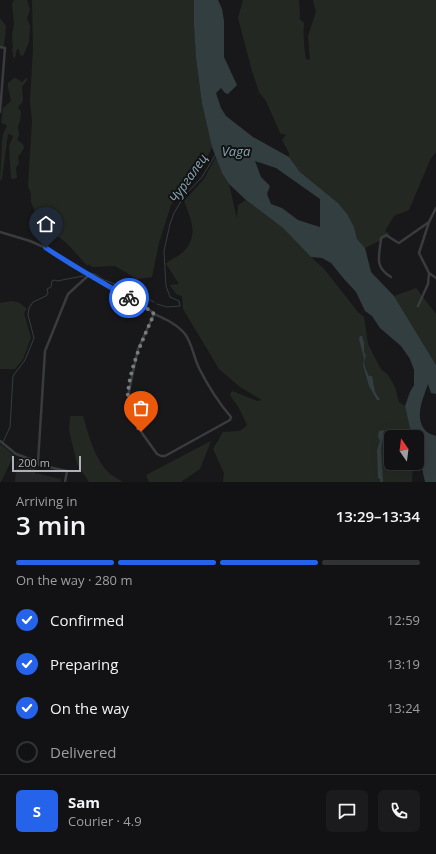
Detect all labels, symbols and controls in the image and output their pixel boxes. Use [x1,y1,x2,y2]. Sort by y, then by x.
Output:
water label: Vaga [222,142,251,160]
water label: Чургалец [164,150,212,206]
pin [29,207,63,248]
icon: home [35,213,57,235]
courier [109,278,149,318]
icon: bike [118,287,140,309]
pin [124,391,158,432]
icon: bag [130,397,152,419]
north arrow [384,430,424,470]
map controls [384,430,424,470]
scale bar [12,454,81,473]
text: 200 m [18,455,50,470]
text: Arriving in [16,492,78,510]
text: 13:29–13:34 [336,506,420,526]
text: 3 min [16,507,86,543]
text: On the way · 280 m [16,571,132,589]
icon: check [16,609,38,631]
text: Confirmed [50,610,124,630]
text: 12:59 [387,611,420,629]
icon: check [16,653,38,675]
text: Preparing [50,654,118,674]
text: 13:19 [387,655,420,673]
icon: check [16,697,38,719]
text: On the way [50,698,129,718]
text: 13:24 [387,699,420,717]
text: Delivered [50,742,117,762]
button: chat [326,790,368,832]
button: phone [378,790,420,832]
text: Sam [68,792,100,812]
text: S [33,801,41,821]
text: Courier · 4.9 [68,812,142,830]

